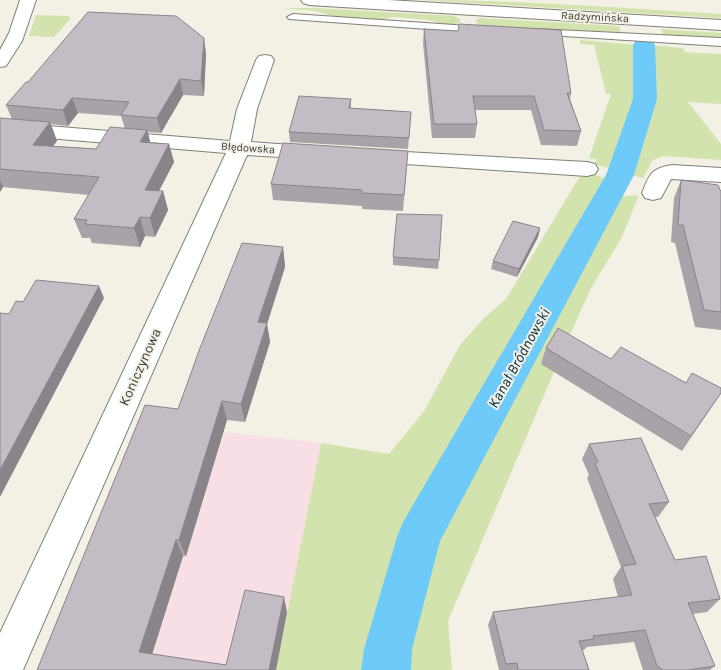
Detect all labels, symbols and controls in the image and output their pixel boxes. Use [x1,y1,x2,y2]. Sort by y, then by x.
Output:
street label: Radzymińska [561,9,629,25]
street label: Błędowska [221,140,275,156]
water label: Kanał Bródnowski [484,305,554,411]
street label: Koniczynowa [115,326,165,408]

